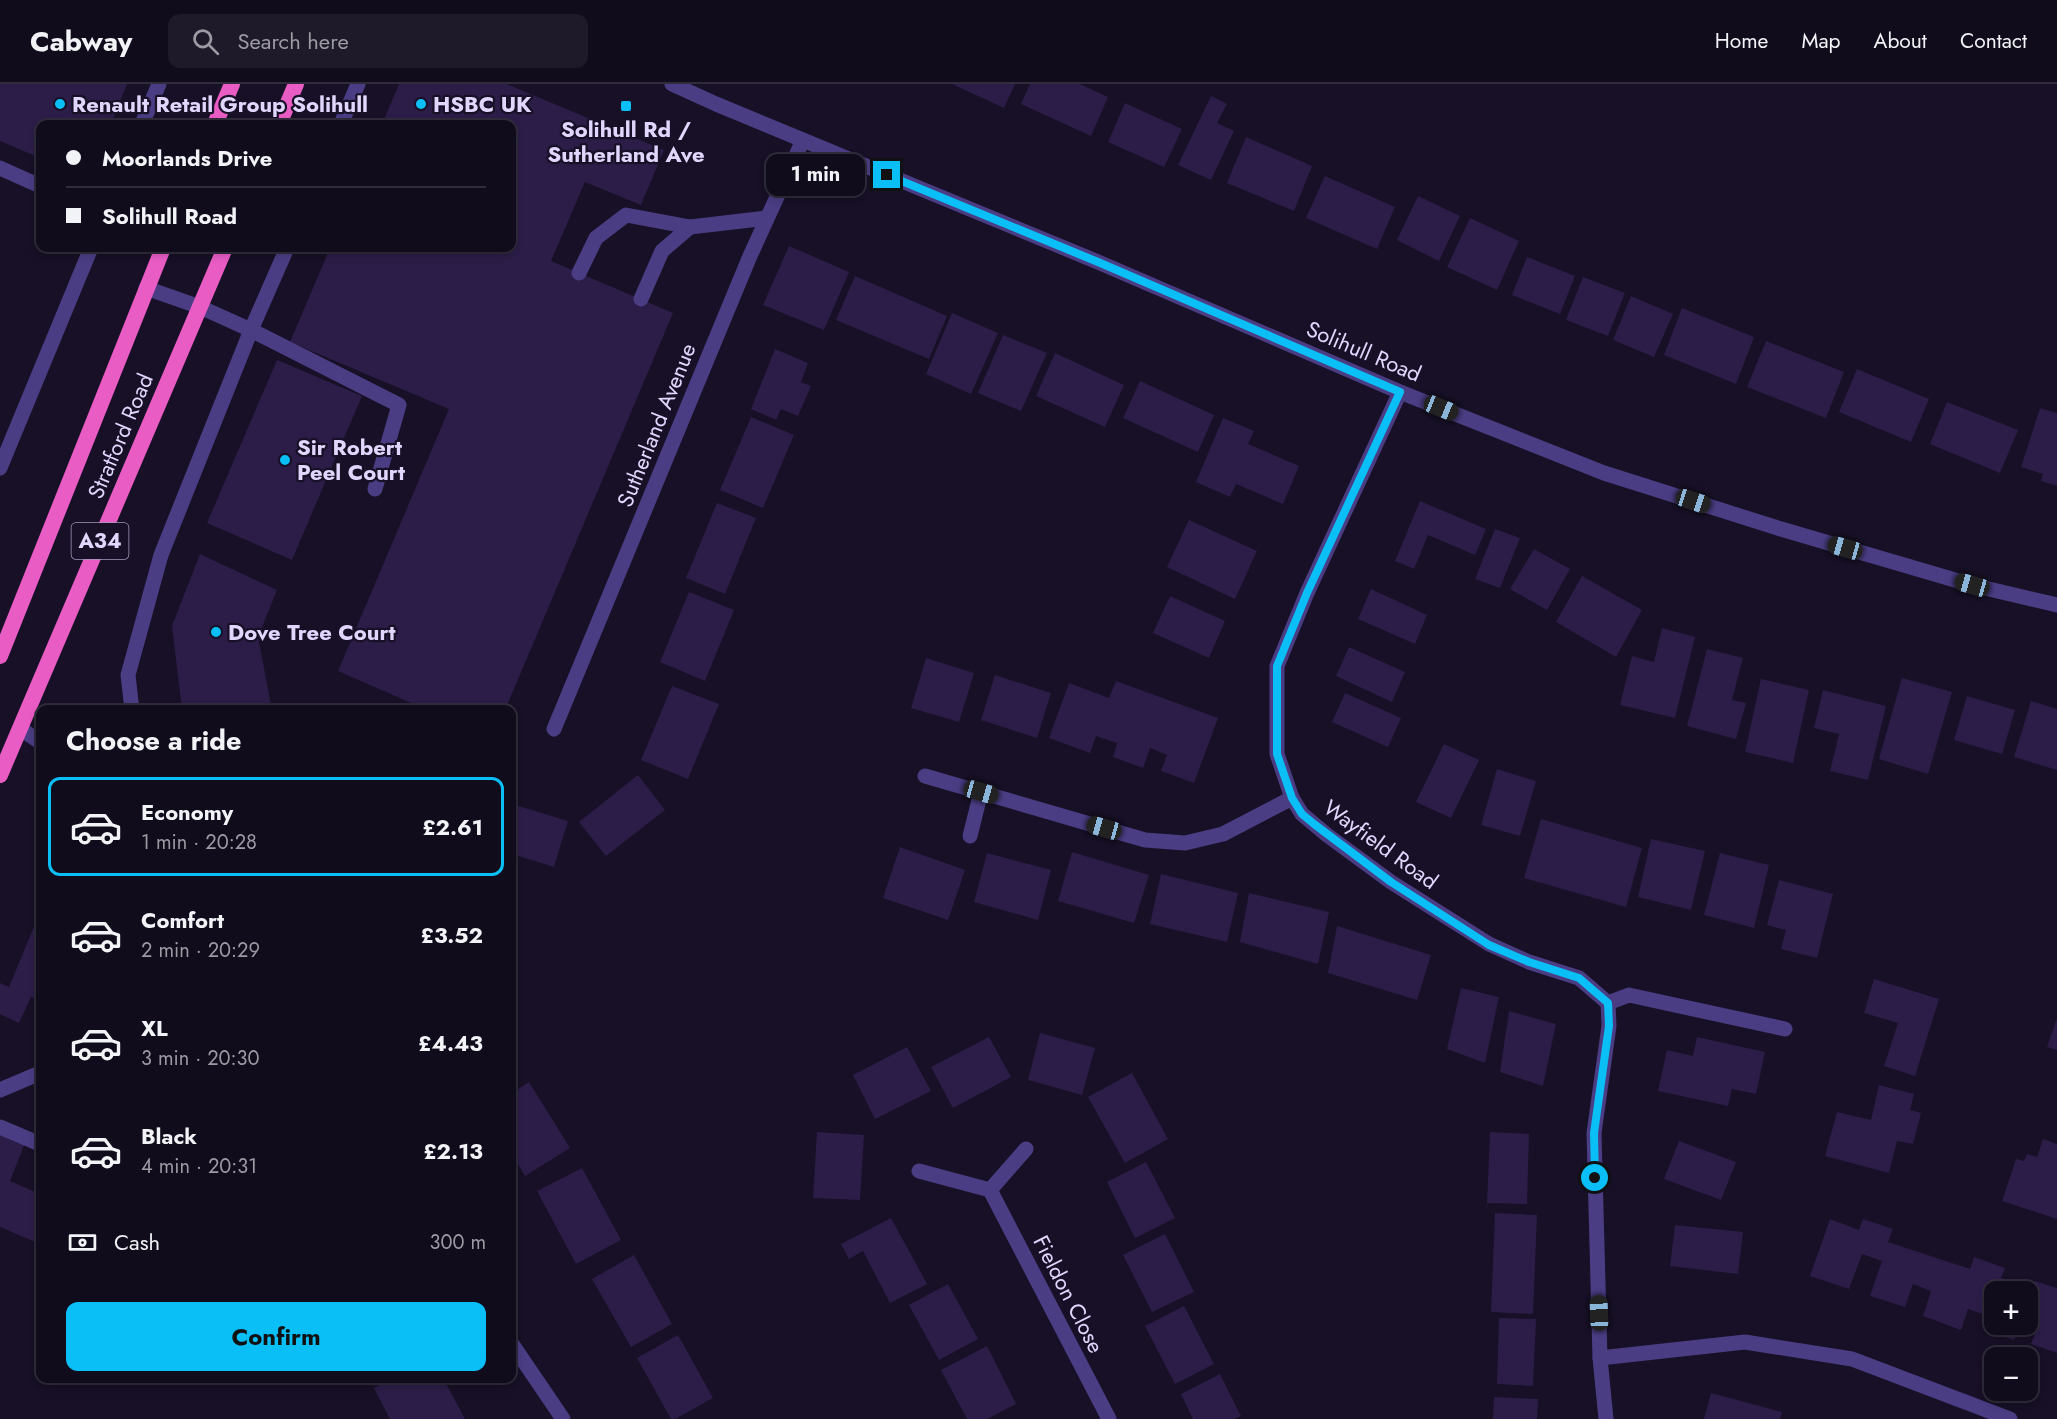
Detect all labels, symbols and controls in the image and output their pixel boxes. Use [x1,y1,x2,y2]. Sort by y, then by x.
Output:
search box [168,14,588,68]
text: Cabway [30,21,132,62]
icon: search [189,25,222,58]
text: Search here [237,25,349,57]
text: Home [1715,26,1768,56]
text: Map [1801,26,1841,56]
text: About [1874,26,1927,56]
text: Contact [1960,26,2027,56]
place label: Renault Retail Group Solihull [72,88,368,120]
place label: HSBC UK [433,88,532,120]
marker: Renault Retail Group Solihull [53,97,67,111]
marker: HSBC UK [414,97,428,111]
marker: Solihull Rd / Sutherland Ave [619,99,633,113]
place label: Solihull Rd / Sutherland Ave [547,113,705,170]
text: Moorlands Drive [102,142,272,174]
callout: 1 min [767,154,866,196]
text: 1 min [791,160,840,189]
route end [873,161,900,188]
text: Solihull Road [102,200,237,232]
street label: Solihull Road [1302,312,1426,390]
street label: Sutherland Avenue [609,338,703,512]
street label: Stratford Road [79,368,161,504]
car [1421,393,1461,423]
place label: Sir Robert Peel Court [297,431,405,488]
marker: Sir Robert Peel Court [278,453,292,467]
car [1673,487,1713,515]
road number: A34 [72,523,128,559]
car [1825,534,1865,562]
car [1952,571,1992,599]
place label: Dove Tree Court [228,616,395,648]
marker: Dove Tree Court [209,625,223,639]
text: Choose a ride [66,721,241,760]
car [961,778,1001,806]
street label: Wayfield Road [1317,791,1445,897]
text: Economy [141,796,233,828]
icon: car [69,800,123,854]
text: £2.61 [422,811,483,843]
car [1084,814,1124,842]
text: 1 min · 20:28 [141,828,257,857]
text: Comfort [141,904,224,936]
icon: car [69,908,123,962]
text: £3.52 [421,919,483,951]
text: 2 min · 20:29 [141,936,260,965]
text: XL [141,1012,168,1044]
icon: car [69,1016,123,1070]
text: £4.43 [418,1027,483,1059]
text: 3 min · 20:30 [141,1044,260,1073]
text: Black [141,1120,197,1152]
icon: car [69,1124,123,1178]
text: £2.13 [423,1135,483,1167]
text: 4 min · 20:31 [141,1152,257,1181]
route start [1581,1164,1608,1191]
icon: cash [66,1226,99,1259]
text: Cash [114,1226,160,1258]
text: 300 m [429,1228,486,1257]
street label: Fieldon Close [1026,1230,1112,1358]
map controls [1984,1281,2038,1401]
button: + [1984,1281,2038,1335]
car [1589,1295,1609,1331]
button: Confirm [66,1302,486,1371]
button: − [1984,1347,2038,1401]

